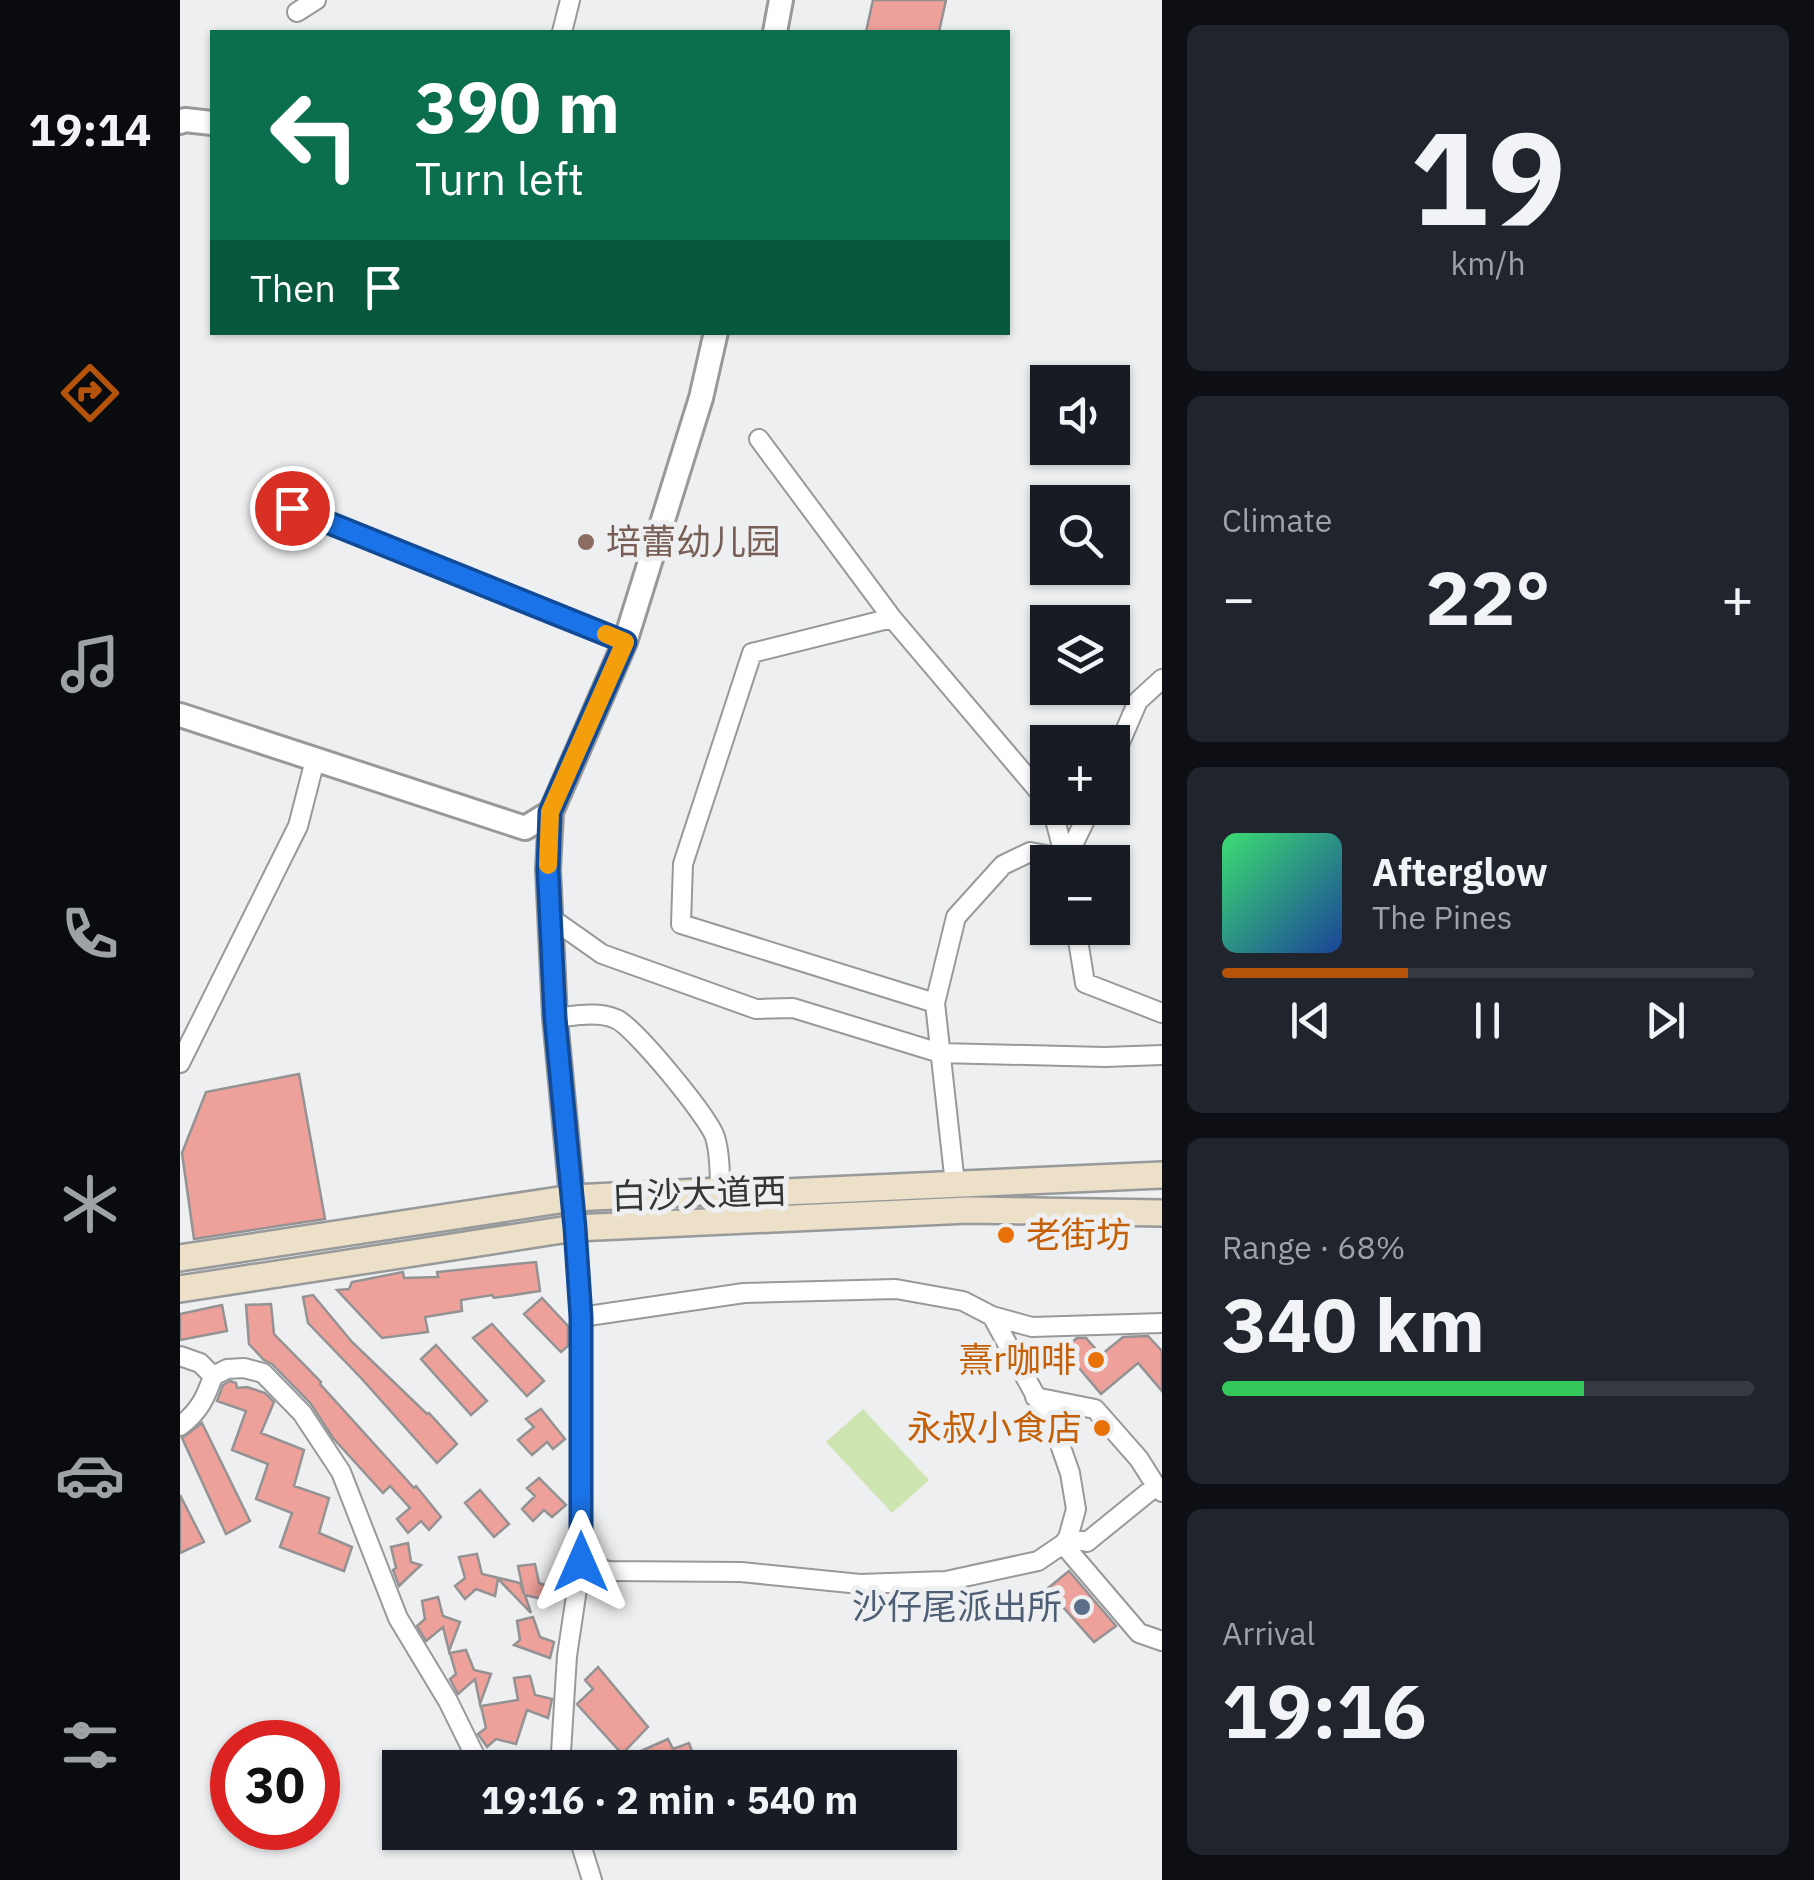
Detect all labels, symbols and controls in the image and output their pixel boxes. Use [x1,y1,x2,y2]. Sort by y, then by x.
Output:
text: 390 m [415,61,620,152]
icon: left [250,70,380,200]
text: 19 [1410,92,1566,261]
text: 19:14 [29,100,151,158]
text: Turn left [415,149,584,207]
text: km/h [1450,242,1526,284]
icon: arrive [356,260,411,315]
text: Then [250,263,336,312]
icon: directions [55,358,125,428]
map controls [1030,365,1130,945]
button: sound [1030,365,1130,465]
pin [250,466,335,551]
icon: arrive [265,481,320,536]
button: search [1030,485,1130,585]
text: Climate [1222,499,1332,541]
place label: 培蕾幼儿园 [606,518,781,564]
marker: 培蕾幼儿园 [575,531,597,553]
text: 22° [1425,548,1551,646]
text: − [1222,562,1255,633]
text: + [1721,562,1754,633]
button: layers [1030,605,1130,705]
icon: music [55,629,125,699]
button: + [1030,725,1130,825]
button: − [1030,845,1130,945]
text: Afterglow [1372,847,1548,896]
text: The Pines [1372,896,1512,938]
icon: phone [55,899,125,969]
icon: previous [1283,993,1338,1048]
icon: pause [1460,993,1515,1048]
icon: next [1638,993,1693,1048]
street label: 白沙大道西 [611,1167,787,1219]
icon: climate [55,1169,125,1239]
place label: 老街坊 [1026,1211,1131,1257]
marker: 老街坊 [995,1224,1017,1246]
text: Range · 68% [1222,1226,1405,1268]
text: 340 km [1222,1275,1485,1373]
place label: 熹r咖啡 [958,1336,1076,1382]
marker: 熹r咖啡 [1085,1349,1107,1371]
place label: 永叔小食店 [907,1404,1082,1450]
marker: 永叔小食店 [1091,1417,1113,1439]
icon: car [55,1440,125,1510]
position arrow [529,1510,633,1614]
place label: 沙仔尾派出所 [852,1583,1062,1629]
marker: 沙仔尾派出所 [1071,1596,1093,1618]
text: Arrival [1222,1612,1315,1654]
text: 19:16 [1222,1661,1427,1759]
icon: filters [55,1710,125,1780]
speed limit sign: 30 [210,1720,340,1850]
text: 19:16 · 2 min · 540 m [481,1775,858,1824]

